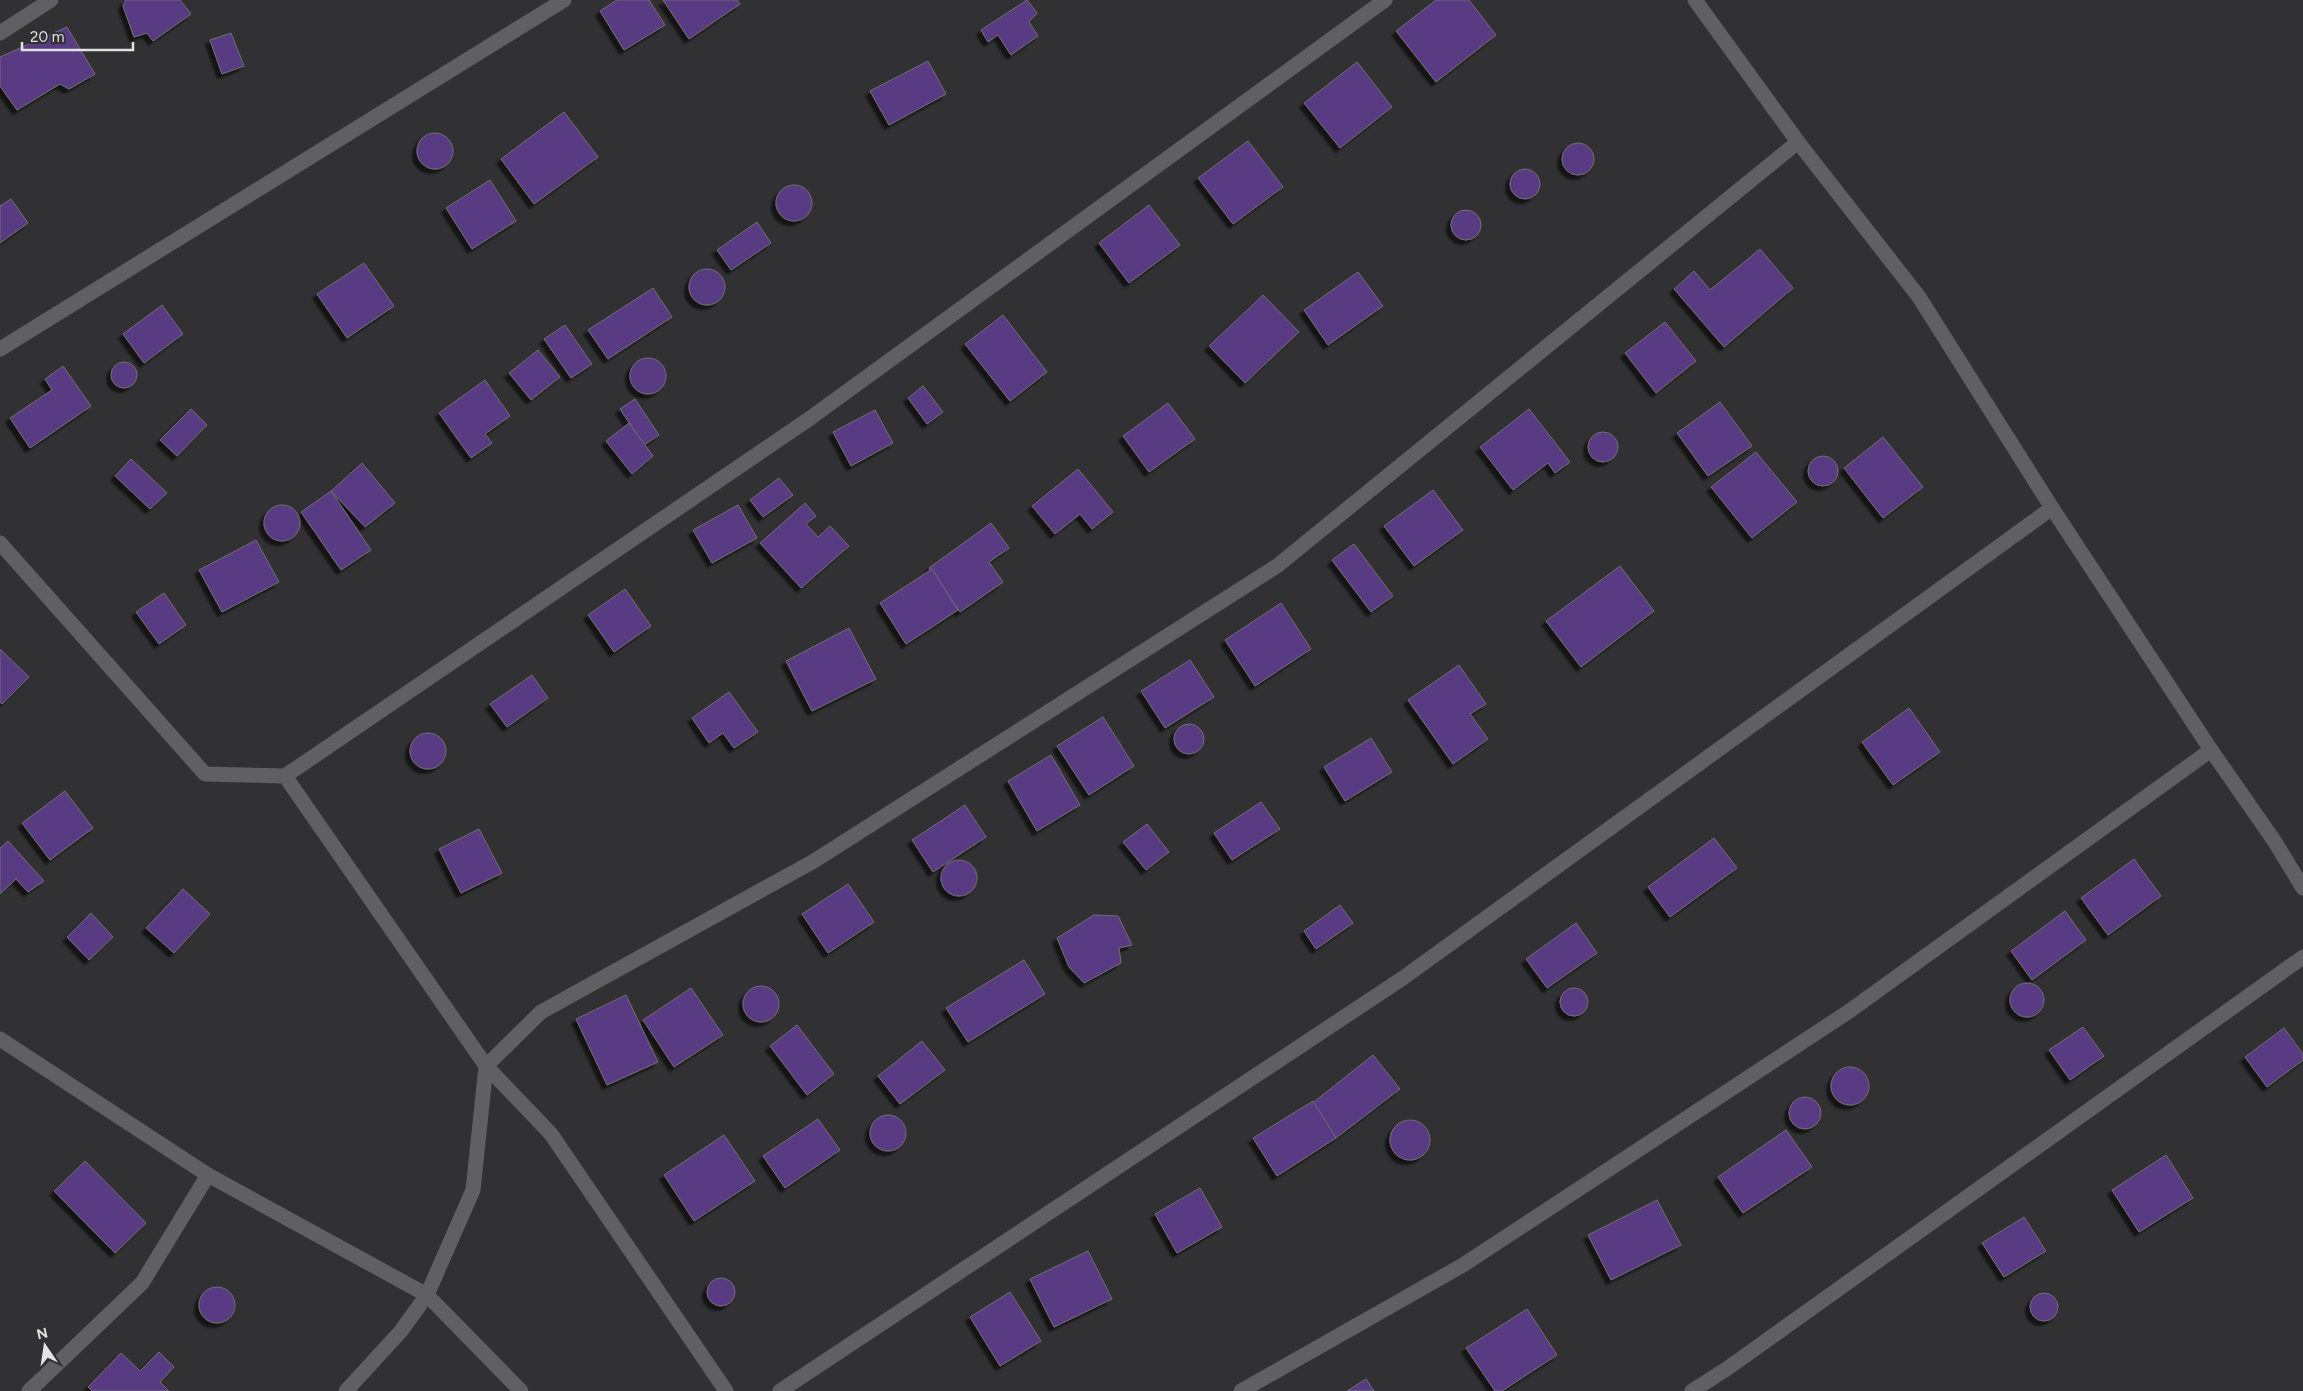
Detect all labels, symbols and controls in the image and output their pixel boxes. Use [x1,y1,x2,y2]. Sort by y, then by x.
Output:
scale bar [22,20,134,52]
text: 20 m [30,28,64,46]
north arrow [20,1321,70,1371]
text: N [35,1324,49,1343]

